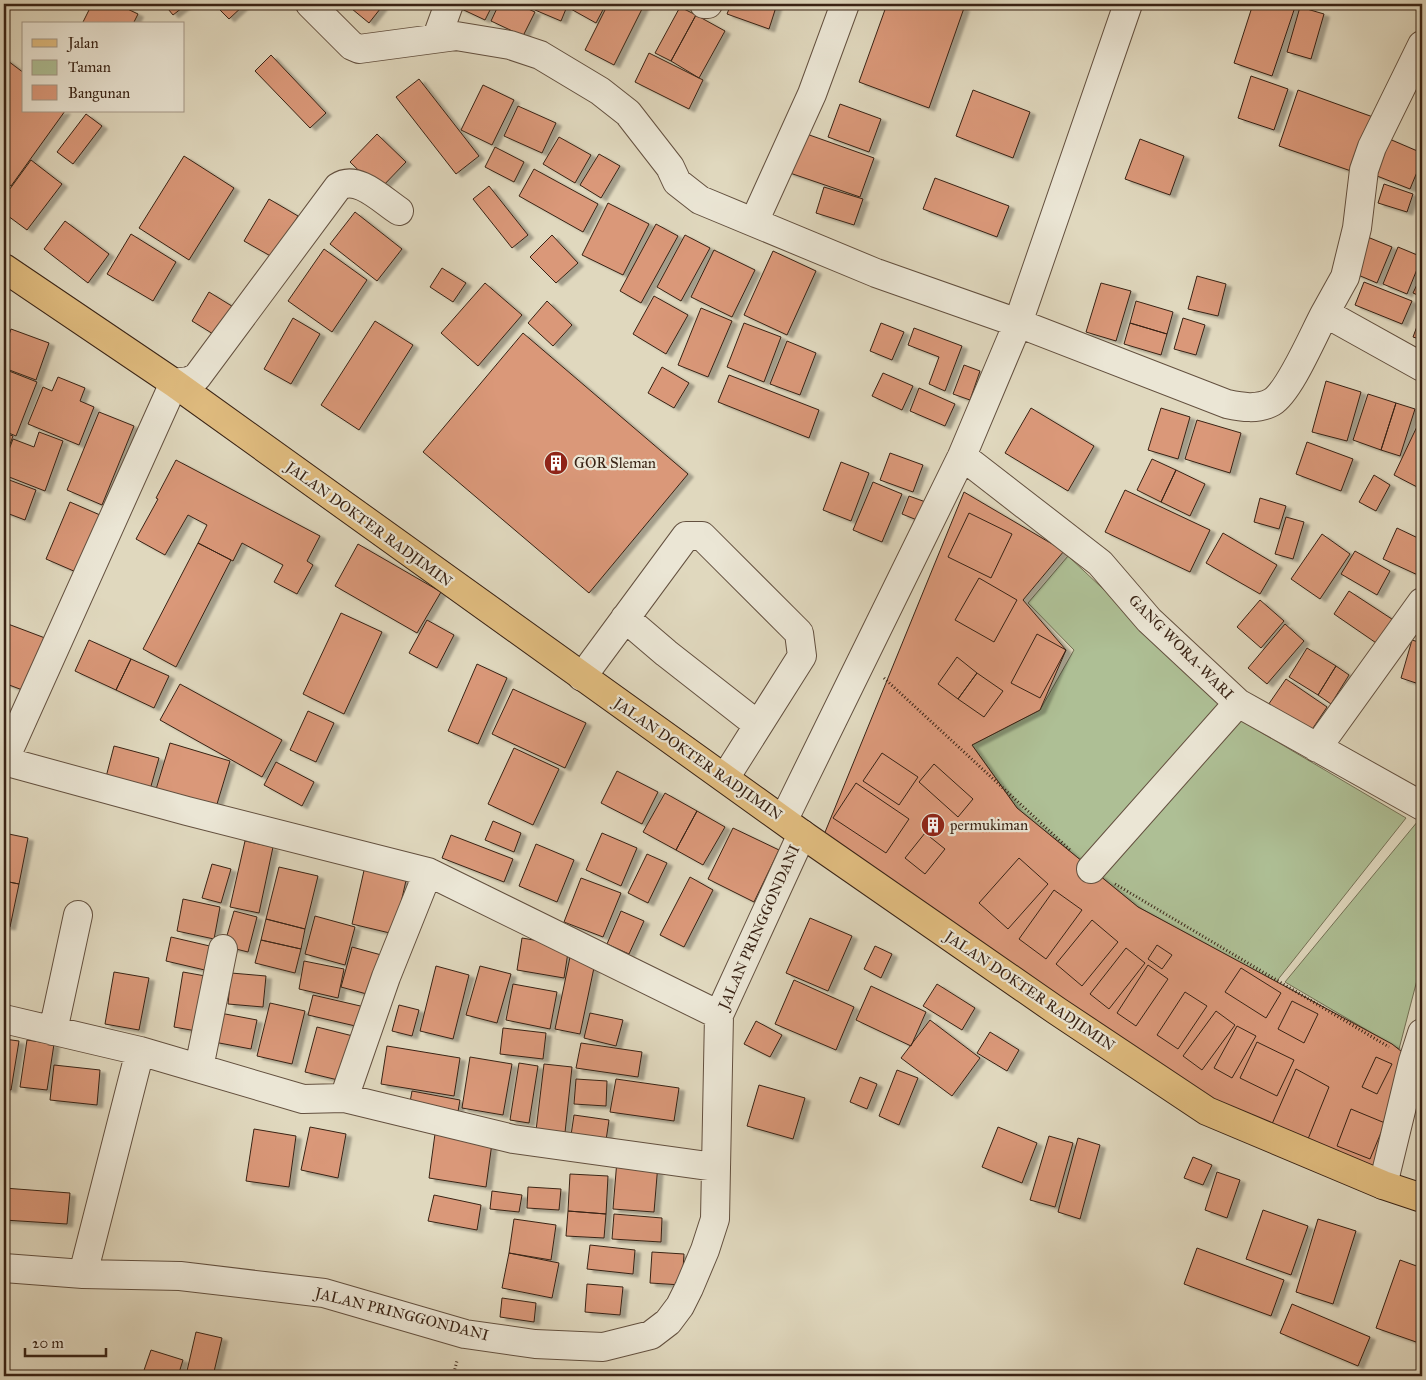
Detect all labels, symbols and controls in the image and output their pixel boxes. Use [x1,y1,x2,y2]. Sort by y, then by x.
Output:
legend [22,22,185,112]
text: Jalan [66,34,99,53]
text: Taman [68,58,111,76]
text: Bangunan [68,84,130,102]
building icon: GOR Sleman [543,450,569,476]
place label: GOR Sleman [574,454,656,472]
street label: JALAN DOKTER RADJIMIN [280,456,456,591]
street label: GANG WORA-WARI [1125,591,1237,703]
street label: JALAN DOKTER RADJIMIN [608,693,786,825]
building icon: permukiman [920,812,946,838]
place label: permukiman [949,816,1028,834]
street label: JALAN PRINGGONDANI [714,842,804,1014]
street label: JALAN DOKTER RADJIMIN [939,926,1119,1056]
street label: JALAN PRINGGONDANI [311,1283,491,1345]
scale bar [25,1325,106,1357]
text: 20 m [32,1334,64,1352]

